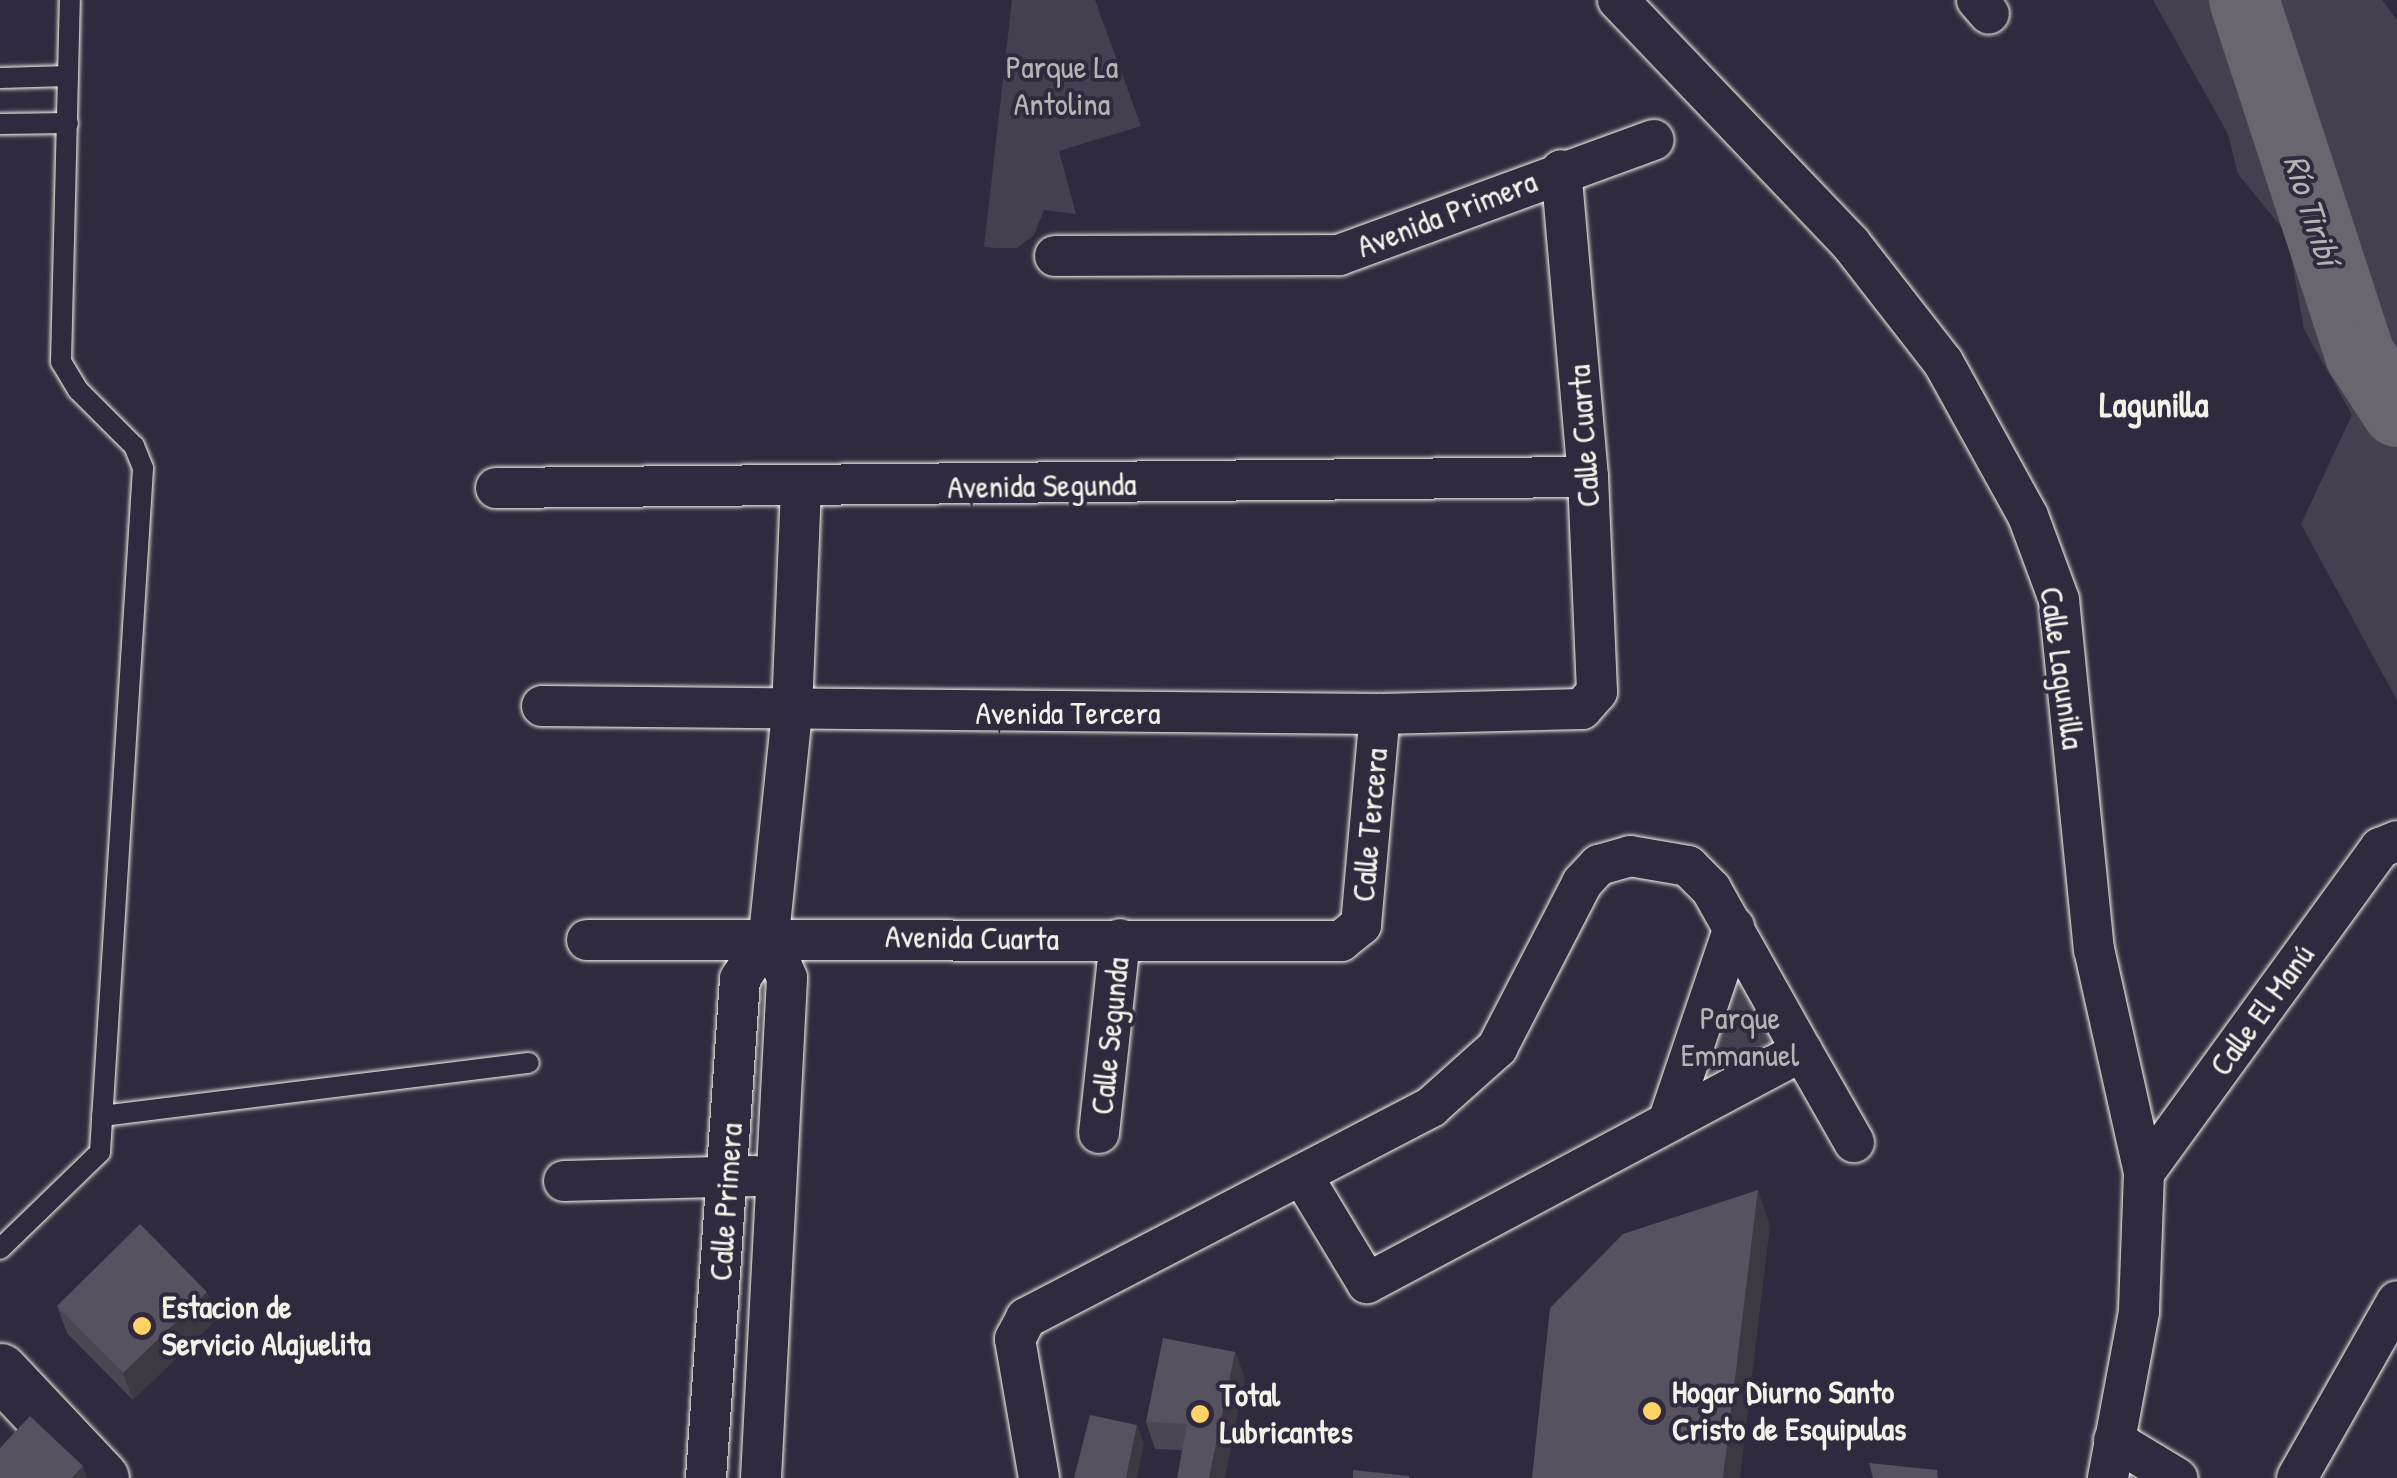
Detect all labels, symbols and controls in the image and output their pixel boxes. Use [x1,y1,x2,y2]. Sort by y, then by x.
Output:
park label: Parque La Antolina [1006,49,1118,124]
water label: Río Tiribí [2274,149,2350,271]
street label: Avenida Primera [1352,162,1542,266]
street label: Calle Cuarta [1560,363,1608,509]
district label: Lagunilla [2100,384,2208,426]
street label: Avenida Segunda [947,465,1137,507]
street label: Calle Lagunilla [2032,584,2092,752]
street label: Avenida Tercera [975,694,1161,732]
street label: Calle Tercera [1344,747,1396,903]
street label: Avenida Cuarta [885,917,1059,959]
street label: Calle El Manú [2202,937,2322,1083]
street label: Calle Segunda [1083,955,1137,1117]
park label: Parque Emmanuel [1681,1000,1799,1075]
street label: Calle Primera [701,1122,751,1282]
place label: Estacion de Servicio Alajuelita [162,1289,371,1364]
marker: Estacion de Servicio Alajuelita [131,1315,153,1337]
place label: Hogar Diurno Santo Cristo de Esquipulas [1672,1374,1906,1449]
place label: Total Lubricantes [1220,1377,1353,1452]
marker: Hogar Diurno Santo Cristo de Esquipulas [1641,1400,1663,1422]
marker: Total Lubricantes [1189,1403,1211,1425]

